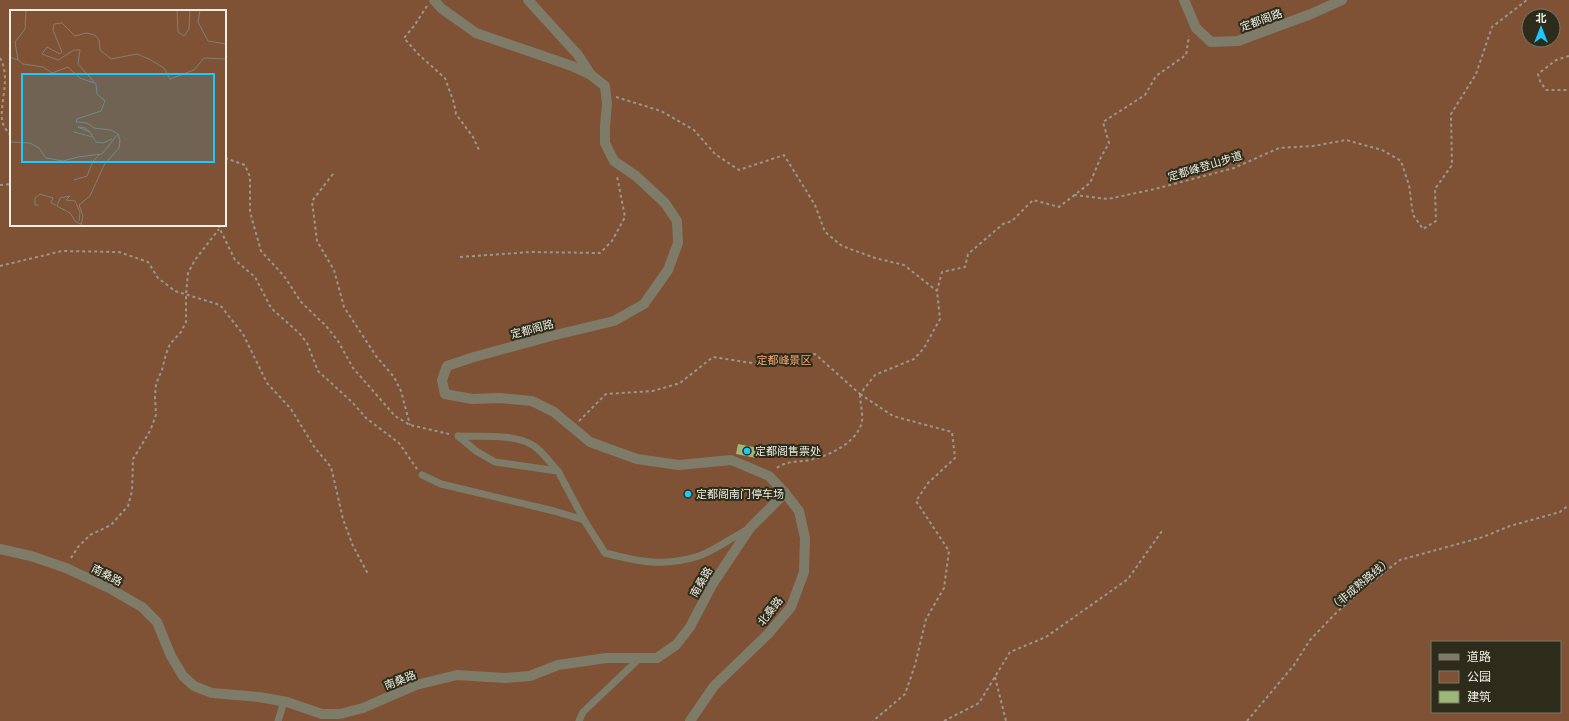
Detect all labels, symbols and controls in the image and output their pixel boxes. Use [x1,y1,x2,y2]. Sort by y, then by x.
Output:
street label: 定都阁路 [1238,7,1284,33]
north arrow [1521,8,1561,48]
inset map [10,10,226,226]
text: 北 [1536,12,1547,24]
street label: 定都峰登山步道 [1166,149,1244,183]
street label: 定都阁路 [509,318,555,340]
park label: 定都峰景区 [757,354,812,366]
place label: 定都阁售票处 [755,445,821,457]
marker: 定都阁售票处 [742,446,752,456]
place label: 定都阁南门停车场 [696,488,784,500]
marker: 定都阁南门停车场 [683,489,693,499]
street label: （非成熟路线） [1327,555,1393,613]
street label: 南桑路 [90,562,124,588]
street label: 南桑路 [688,565,714,599]
street label: 北桑路 [755,594,785,628]
legend [1431,641,1561,713]
text: 道路 [1467,650,1491,664]
street label: 南桑路 [382,668,418,692]
text: 公园 [1467,670,1491,684]
text: 建筑 [1467,690,1491,704]

